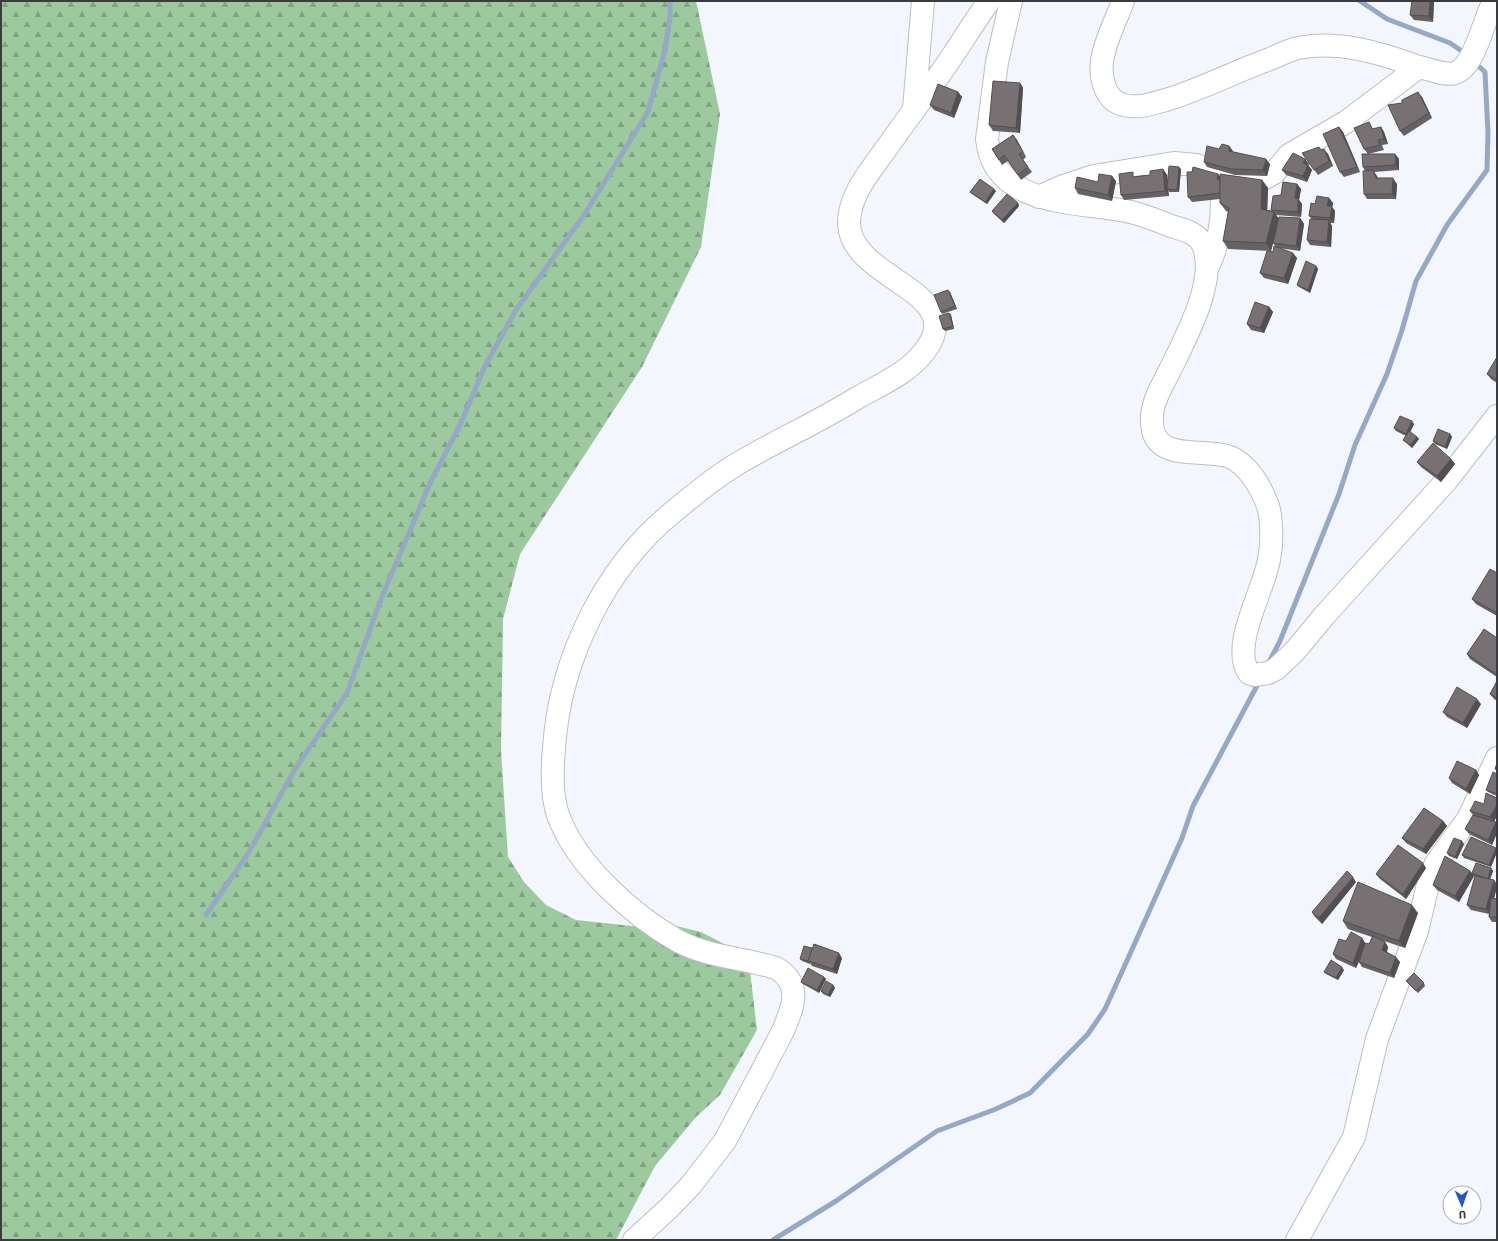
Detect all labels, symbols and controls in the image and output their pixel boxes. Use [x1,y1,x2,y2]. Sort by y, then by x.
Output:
north arrow [1442,1185,1482,1225]
text: U [1458,1208,1466,1221]

